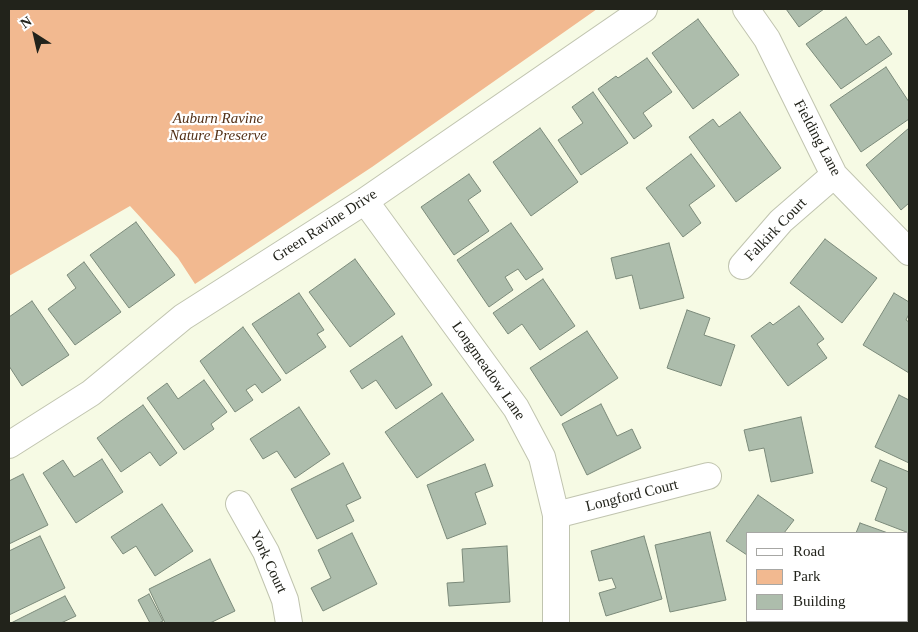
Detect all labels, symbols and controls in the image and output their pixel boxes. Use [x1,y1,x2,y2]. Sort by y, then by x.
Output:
north arrow [10,10,60,60]
text: N [18,13,35,31]
street label: Fielding Lane [789,97,845,179]
park label: Auburn Ravine Nature Preserve [169,110,267,145]
street label: Green Ravine Drive [269,186,381,266]
street label: Falkirk Court [741,195,811,265]
street label: Longmeadow Lane [447,318,529,424]
street label: Longford Court [584,476,680,516]
street label: York Court [246,528,290,596]
legend [746,532,908,622]
text: Road [793,543,825,559]
text: Park [793,568,821,584]
text: Building [793,593,846,609]

